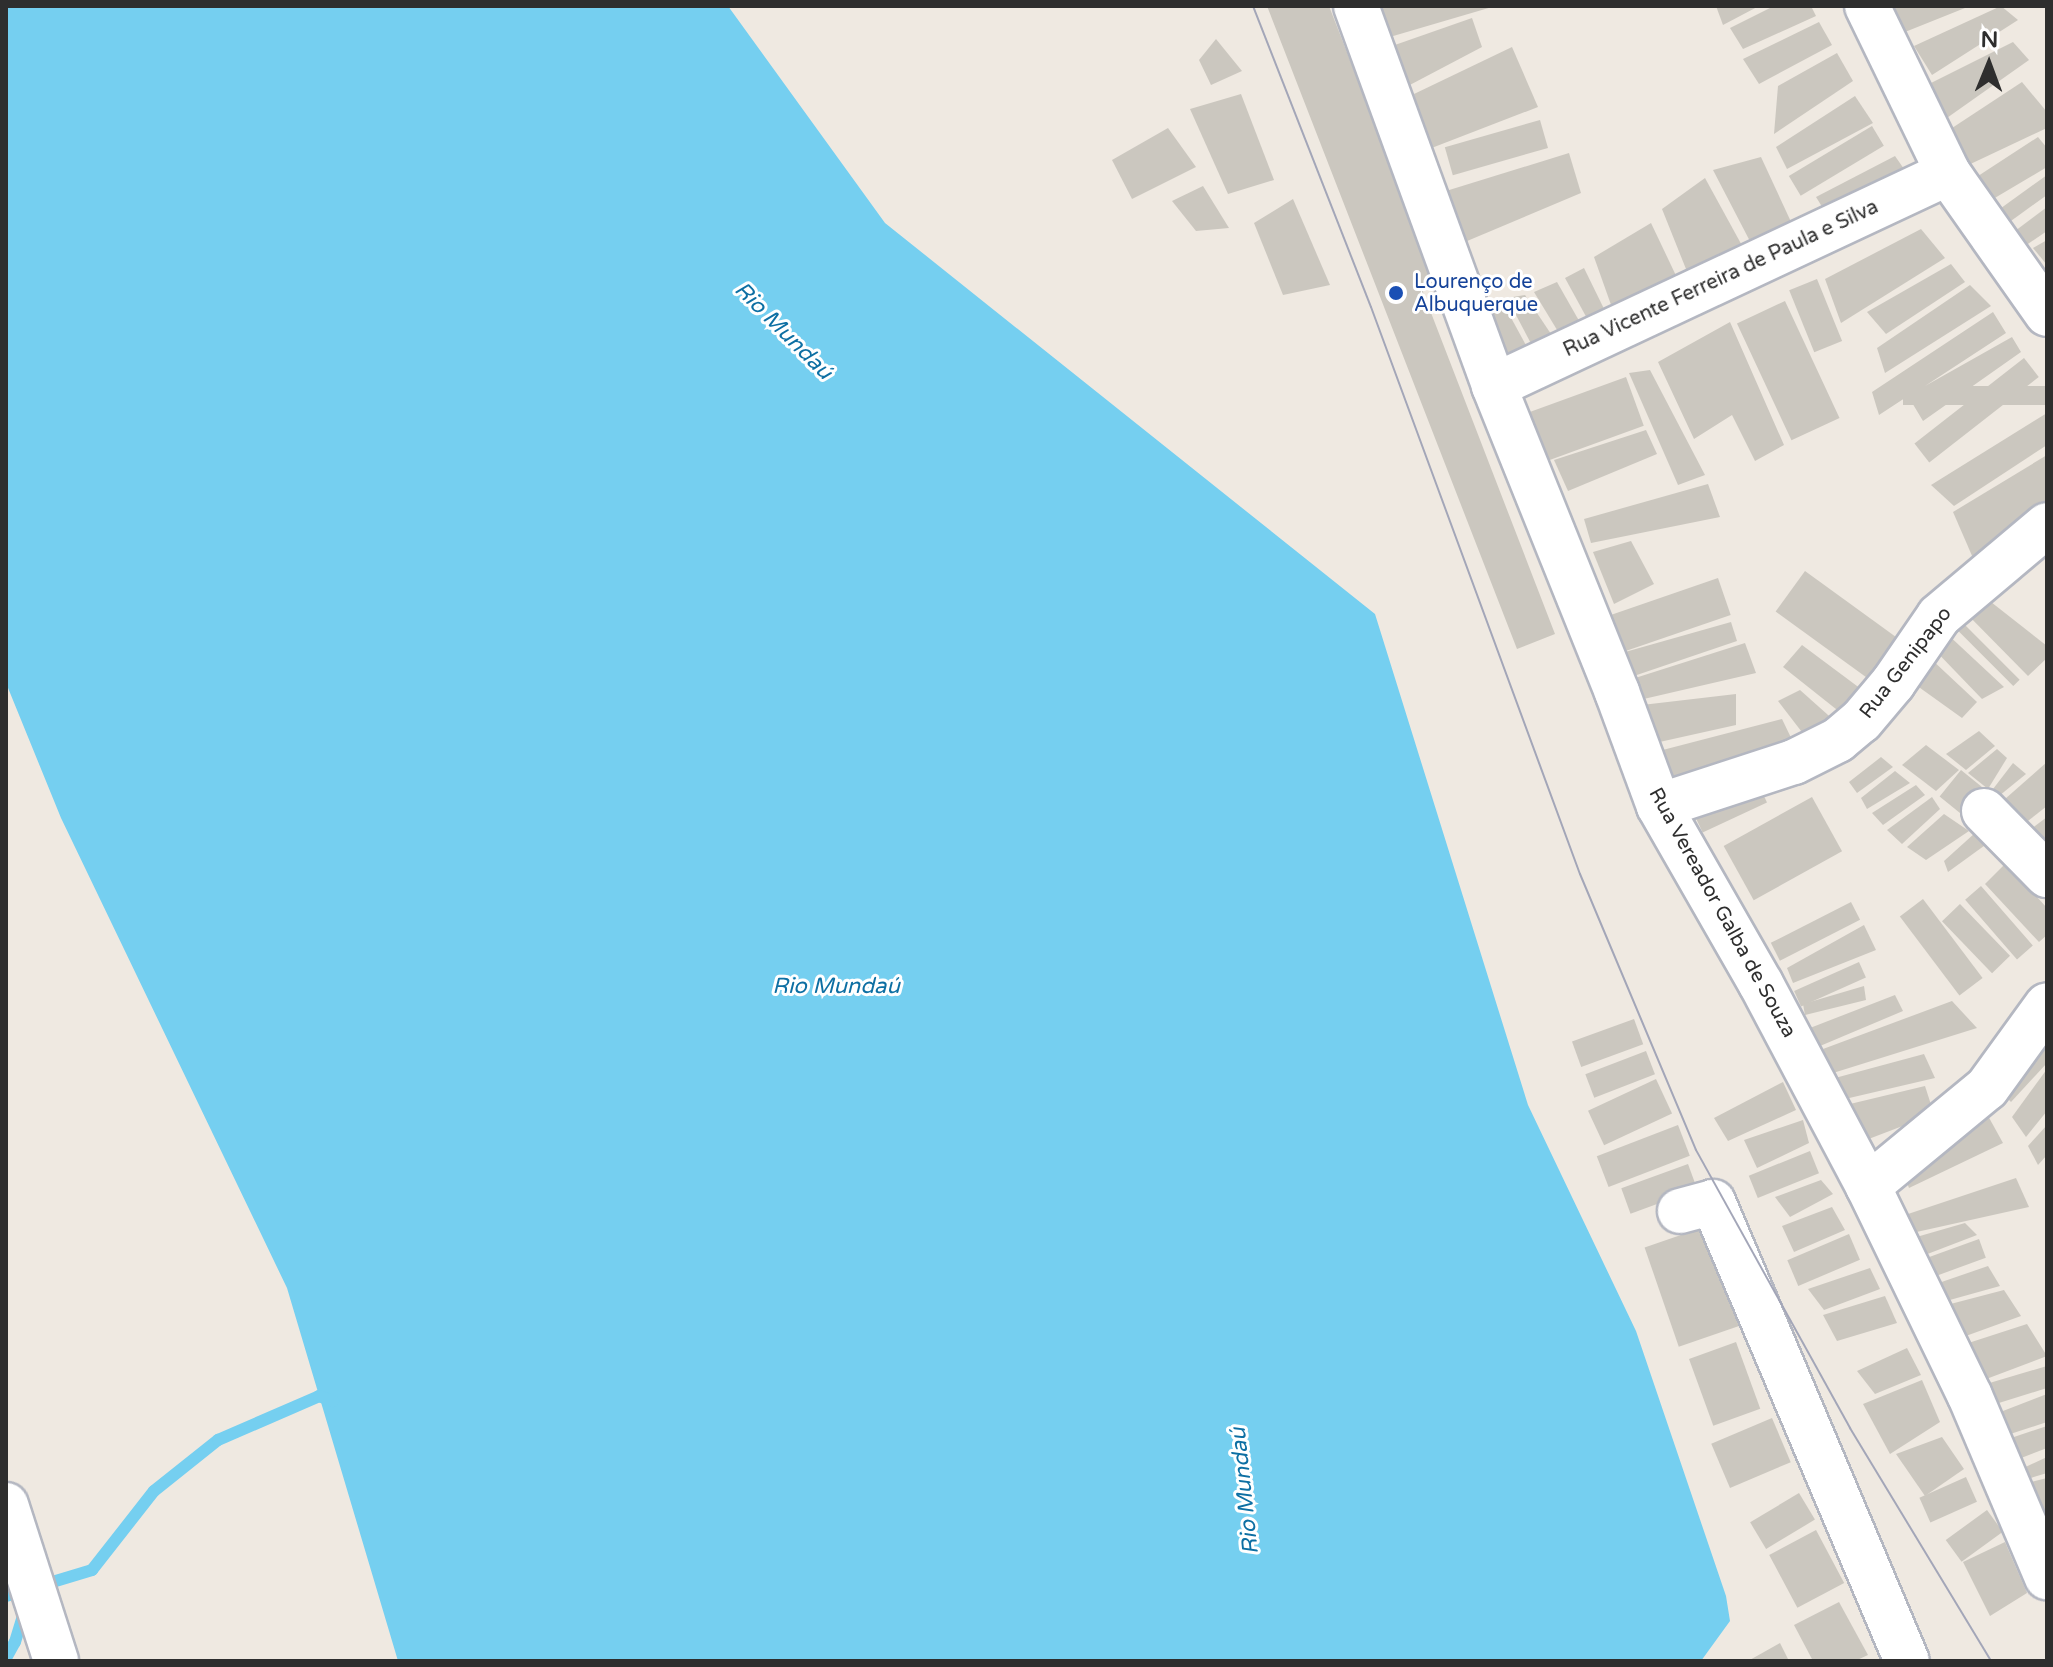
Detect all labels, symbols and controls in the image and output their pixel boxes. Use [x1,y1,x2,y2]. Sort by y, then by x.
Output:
north arrow [1949,24,2029,104]
text: N [1980,27,1998,53]
street label: Rua Vicente Ferreira de Paula e Silva [1560,195,1882,363]
place label: Lourenço de Albuquerque [1414,270,1538,317]
water label: Rio Mundaú [729,277,837,385]
marker: Lourenço de Albuquerque [1385,282,1407,304]
street label: Rua Genipapo [1855,602,1957,724]
street label: Rua Vereador Galba de Souza [1643,784,1801,1042]
water label: Rio Mundaú [772,974,900,1000]
water label: Rio Mundaú [1225,1426,1265,1556]

